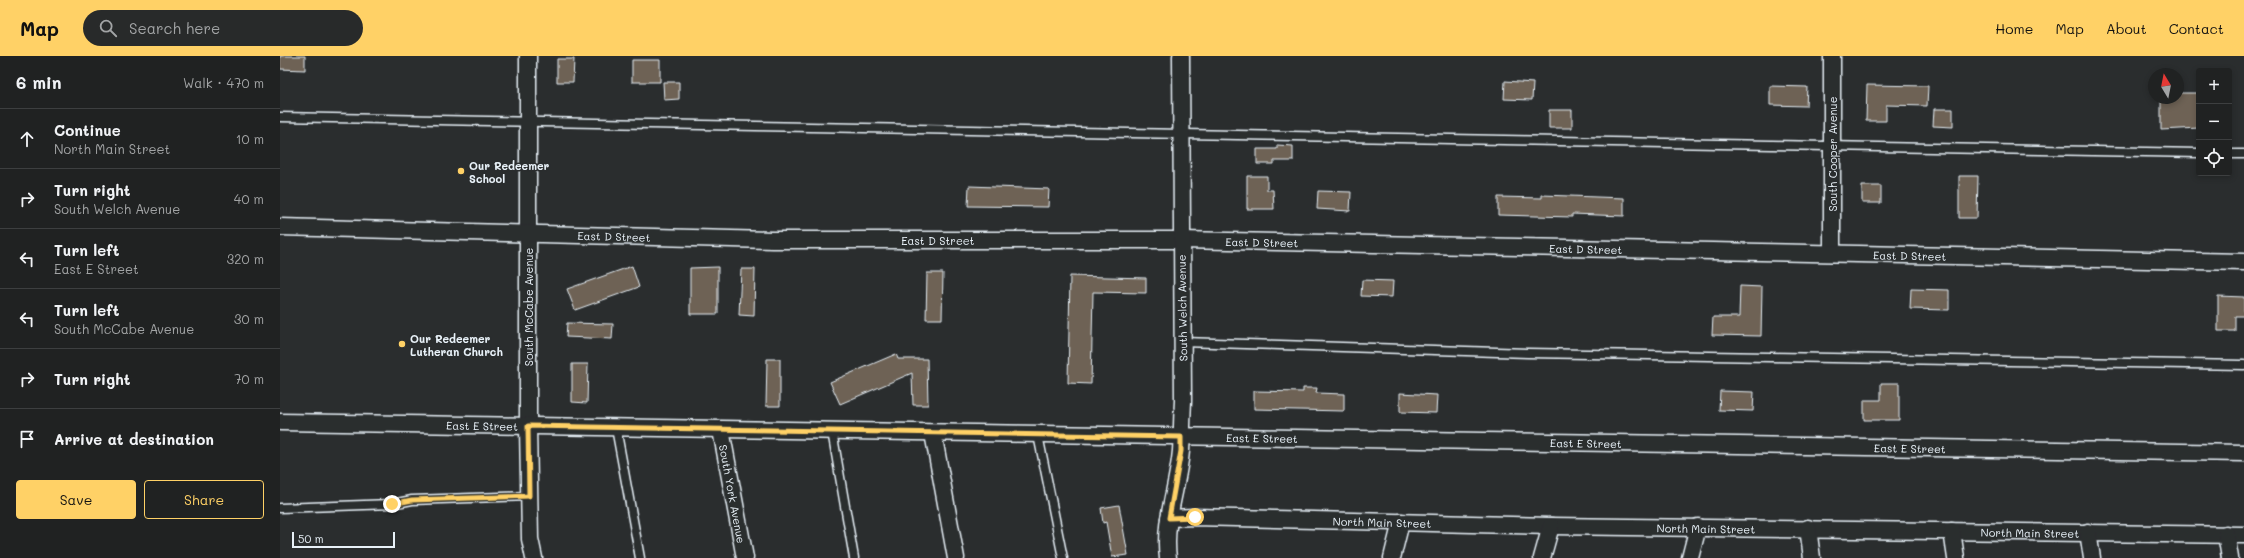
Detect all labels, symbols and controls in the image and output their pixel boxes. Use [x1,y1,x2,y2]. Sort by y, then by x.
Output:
search box [83,10,363,46]
text: Map [20,16,59,41]
icon: search [97,17,119,39]
text: Search here [129,18,220,38]
text: Home [1995,19,2033,38]
text: Map [2055,19,2084,38]
text: About [2106,19,2147,38]
text: Contact [2169,19,2224,38]
north arrow [2148,68,2184,104]
map controls [2196,68,2232,176]
button: + [2196,68,2232,104]
text: 6 min [16,71,61,93]
text: Walk · 470 m [183,74,264,91]
street label: South Cooper Avenue [1825,96,1840,211]
button: − [2196,104,2232,140]
text: Continue [54,120,121,140]
icon: ahead [16,128,38,150]
text: 10 m [236,130,264,147]
text: North Main Street [54,140,170,157]
button: locate [2196,140,2232,176]
place label: Our Redeemer School [469,158,549,186]
marker: Our Redeemer School [456,166,466,176]
text: Turn right [54,180,131,200]
icon: right [16,188,38,210]
text: 40 m [234,190,264,207]
text: South Welch Avenue [54,200,180,217]
street label: East D Street [577,227,651,244]
street label: East D Street [901,233,975,248]
street label: East D Street [1225,233,1299,250]
text: Turn left [54,240,119,260]
street label: East D Street [1549,240,1623,257]
street label: South McCabe Avenue [521,247,536,366]
street label: East D Street [1873,247,1946,263]
icon: left [16,248,38,270]
text: 320 m [227,250,264,267]
street label: South Welch Avenue [1174,254,1190,362]
text: East E Street [54,260,139,277]
text: Turn left [54,300,119,320]
icon: left [16,308,38,330]
text: 30 m [234,310,264,327]
text: South McCabe Avenue [54,320,194,337]
place label: Our Redeemer Lutheran Church [410,331,503,359]
marker: Our Redeemer Lutheran Church [397,339,407,349]
icon: right [16,368,38,390]
text: Turn right [54,369,131,389]
text: 70 m [234,370,264,387]
street label: East E Street [446,417,518,433]
icon: arrive [16,428,38,450]
text: Arrive at destination [54,429,214,449]
street label: East E Street [1226,429,1298,446]
street label: East E Street [1550,435,1622,451]
street label: East E Street [1874,440,1946,456]
street label: South York Avenue [716,443,750,545]
button: Save [16,480,136,519]
button: Share [144,480,264,519]
route end [383,495,401,513]
route start [1186,508,1204,526]
street label: North Main Street [1333,513,1431,530]
street label: North Main Street [1657,520,1755,536]
street label: North Main Street [1980,524,2079,540]
scale bar [292,530,395,549]
text: 50 m [298,531,324,546]

